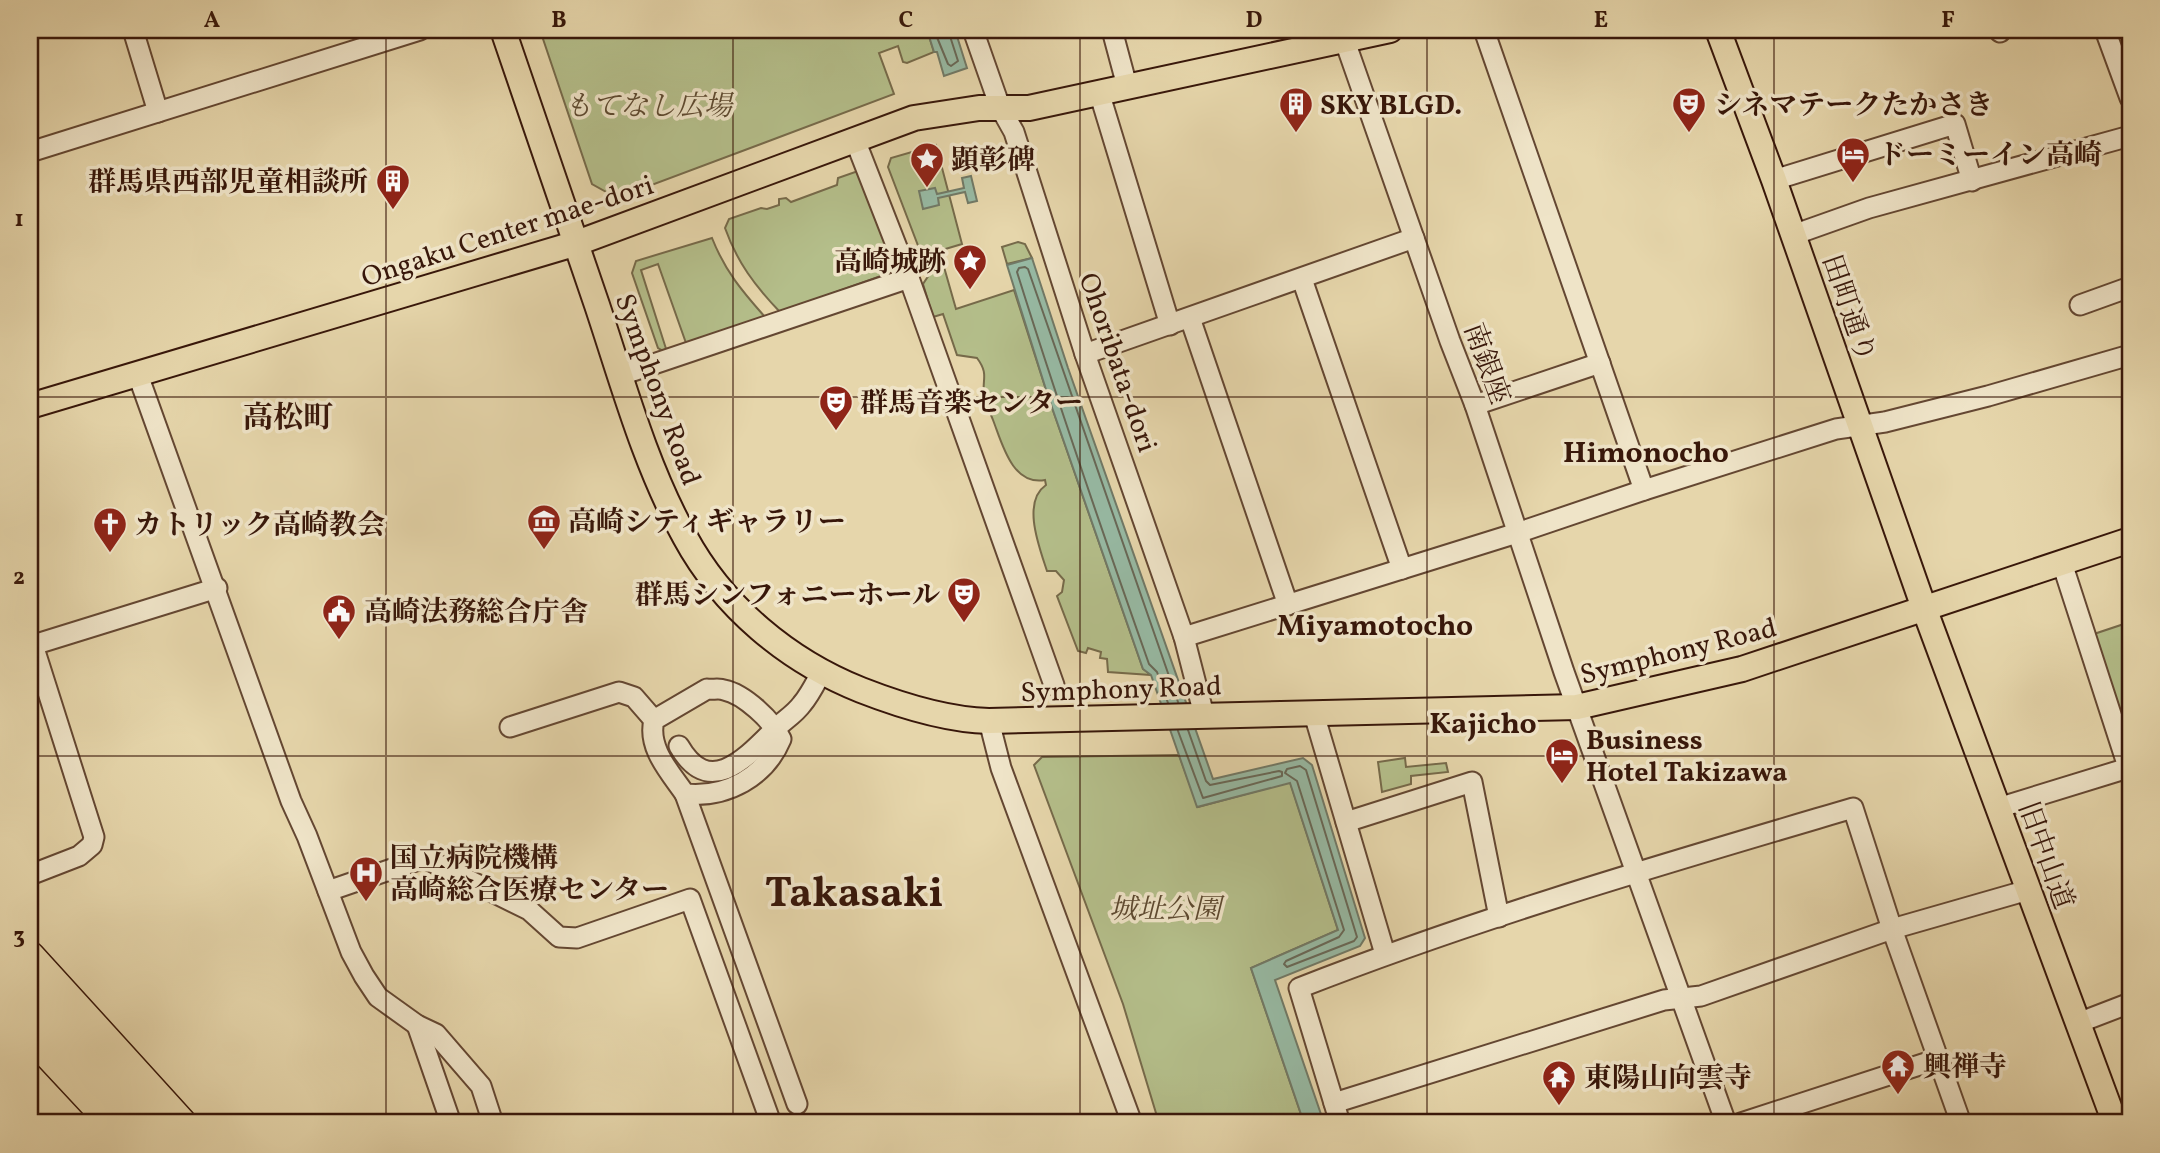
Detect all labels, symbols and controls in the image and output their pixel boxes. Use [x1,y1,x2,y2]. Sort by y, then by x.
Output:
text: A [204,5,220,37]
text: B [551,5,567,37]
text: C [899,5,913,37]
text: D [1246,5,1263,37]
text: E [1594,5,1608,37]
text: F [1941,5,1955,37]
building icon: SKY BLGD. [1277,85,1315,134]
theatre icon: シネマテークたかさき [1670,85,1708,134]
place label: SKY BLGD. [1320,87,1462,126]
place label: シネマテークたかさき [1714,87,1993,126]
park label: もてなし広場 [564,88,735,127]
hotel icon: ドーミーイン高崎 [1834,135,1872,184]
place label: ドーミーイン高崎 [1878,137,2102,176]
place icon: 顕彰碑 [908,140,946,189]
place label: 顕彰碑 [951,142,1035,181]
building icon: 群馬県西部児童相談所 [374,162,412,211]
place label: 群馬県西部児童相談所 [88,164,368,203]
street label: Ongaku Center mae-dori [357,167,659,298]
text: 1 [14,204,24,236]
place icon: 高崎城跡 [951,242,989,291]
place label: 高崎城跡 [834,244,946,283]
street label: 田町通り [1811,250,1884,368]
street label: Ohoribata-dori [1068,268,1166,458]
street label: Symphony Road [604,289,709,491]
street label: 南銀座 [1453,318,1518,410]
theatre icon: 群馬音楽センター [817,383,855,432]
place label: 群馬音楽センター [860,385,1083,424]
district label: 高松町 [243,398,333,440]
district label: Himonocho [1563,433,1729,475]
museum icon: 高崎シティギャラリー [525,502,563,551]
place label: 高崎シティギャラリー [568,504,846,543]
church icon: カトリック高崎教会 [91,505,129,554]
place label: カトリック高崎教会 [134,507,385,546]
text: 2 [13,562,25,594]
theatre icon: 群馬シンフォニーホール [945,575,983,624]
place label: 群馬シンフォニーホール [635,577,940,616]
public building icon: 高崎法務総合庁舎 [320,592,358,641]
place label: 高崎法務総合庁舎 [364,594,588,633]
district label: Miyamotocho [1277,606,1473,648]
street label: Symphony Road [1576,609,1781,696]
street label: Symphony Road [1020,667,1222,714]
district label: Kajicho [1429,704,1537,746]
place label: Business Hotel Takizawa [1586,722,1788,793]
hotel icon: Business Hotel Takizawa [1543,736,1581,785]
street label: 旧中山道 [2007,797,2082,915]
place label: 国立病院機構 高崎総合医療センター [390,840,669,911]
hospital icon: 国立病院機構 高崎総合医療センター [347,854,385,903]
district label: Takasaki [765,866,943,925]
park label: 城址公園 [1109,891,1225,930]
text: 3 [13,921,25,953]
temple icon: 興禅寺 [1879,1047,1917,1096]
place label: 興禅寺 [1923,1049,2007,1088]
temple icon: 東陽山向雲寺 [1540,1058,1578,1107]
place label: 東陽山向雲寺 [1584,1060,1752,1099]

